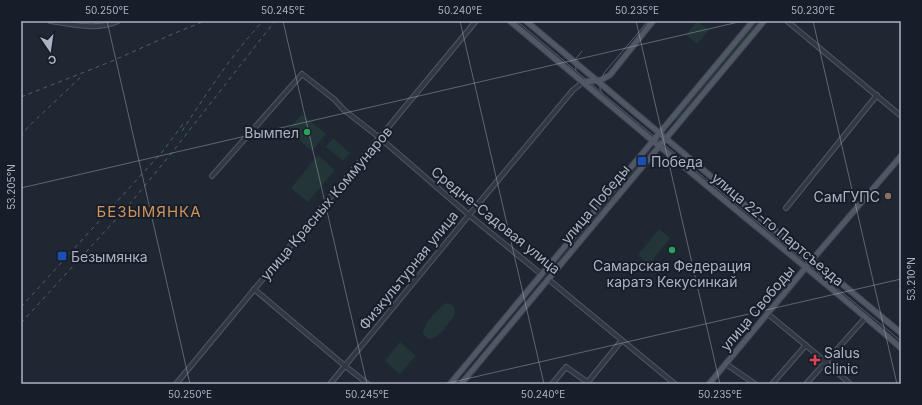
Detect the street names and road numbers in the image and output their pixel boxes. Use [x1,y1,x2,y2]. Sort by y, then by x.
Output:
street label: улица Красных Коммунаров [257,123,395,283]
street label: улица Победы [557,161,633,247]
street label: Средне-Садовая улица [428,163,564,277]
street label: улица 22-го Партсъезда [708,169,848,289]
street label: Физкультурная улица [355,207,461,333]
street label: улица Свободы [716,262,798,354]

